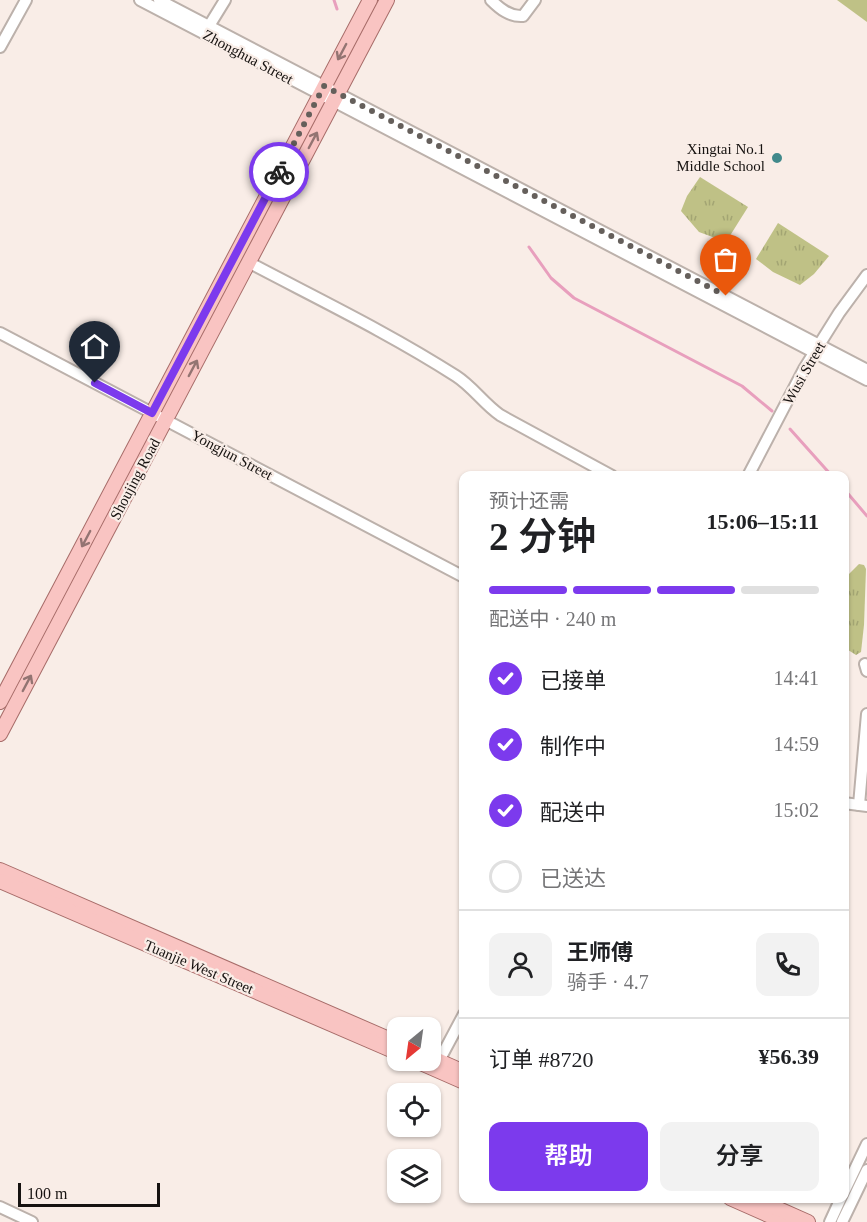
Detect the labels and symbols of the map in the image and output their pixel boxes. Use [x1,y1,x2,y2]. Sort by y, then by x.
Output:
street label: Zhonghua Street [200,27,296,88]
one-way arrow [336,42,347,60]
one-way arrow [307,132,319,149]
place label: Xingtai No.1 Middle School [676,141,765,174]
courier [249,142,309,202]
marker: Xingtai No.1 Middle School [770,151,784,165]
pin [700,234,751,296]
pin [69,321,120,383]
street label: Wusi Street [780,338,829,407]
one-way arrow [188,360,199,378]
street label: Yongjun Street [189,427,276,484]
street label: Shoujing Road [107,435,163,522]
one-way arrow [80,530,92,547]
one-way arrow [22,674,33,692]
street label: Tuanjie West Street [142,937,257,998]
north arrow [387,1017,441,1071]
scale bar [18,1180,160,1208]

